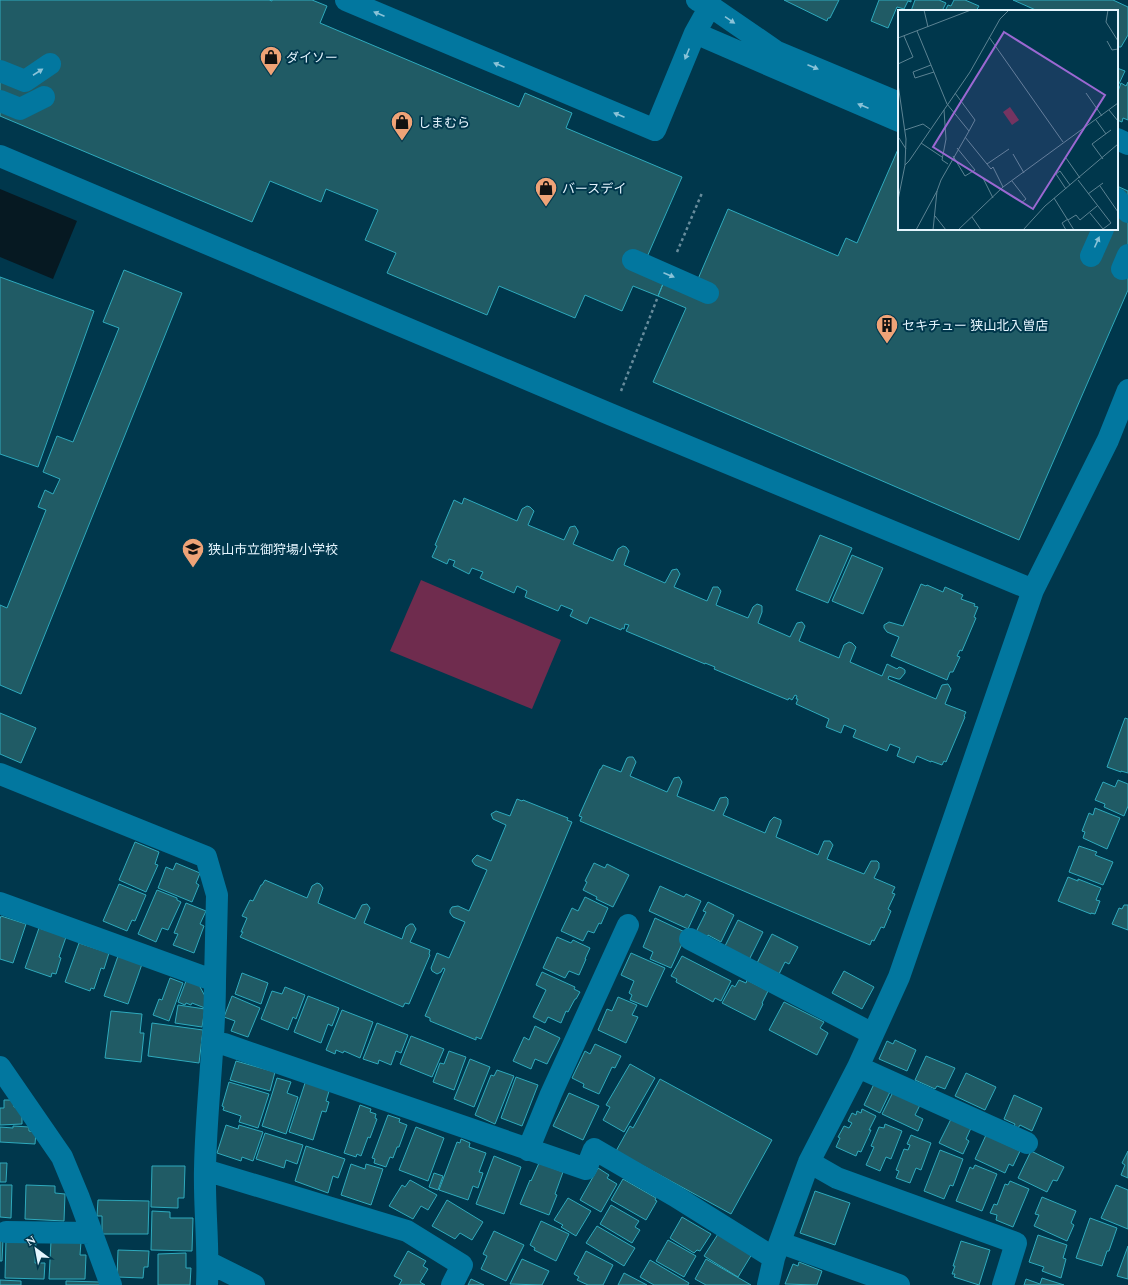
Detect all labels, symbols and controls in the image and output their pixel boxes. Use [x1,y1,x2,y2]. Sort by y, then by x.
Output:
inset map [898,10,1118,230]
one-way arrow [373,11,385,17]
one-way arrow [725,16,735,24]
shop icon: ダイソー [258,44,284,77]
place label: ダイソー [286,48,338,68]
one-way arrow [684,48,690,59]
one-way arrow [494,62,505,68]
one-way arrow [808,64,819,70]
one-way arrow [33,68,43,76]
one-way arrow [857,102,869,108]
shop icon: しまむら [389,109,415,142]
one-way arrow [613,112,625,118]
place label: しまむら [418,113,470,133]
shop icon: バースデイ [533,175,559,208]
place label: バースデイ [562,179,626,199]
one-way arrow [1094,237,1100,248]
one-way arrow [663,273,675,279]
building icon: セキチュー 狭山北入曽店 [874,312,900,345]
place label: セキチュー 狭山北入曽店 [902,316,1048,336]
school or university icon: 狭山市立御狩場小学校 [180,536,206,569]
place label: 狭山市立御狩場小学校 [208,540,338,560]
north arrow [16,1229,56,1269]
text: N [23,1231,39,1251]

